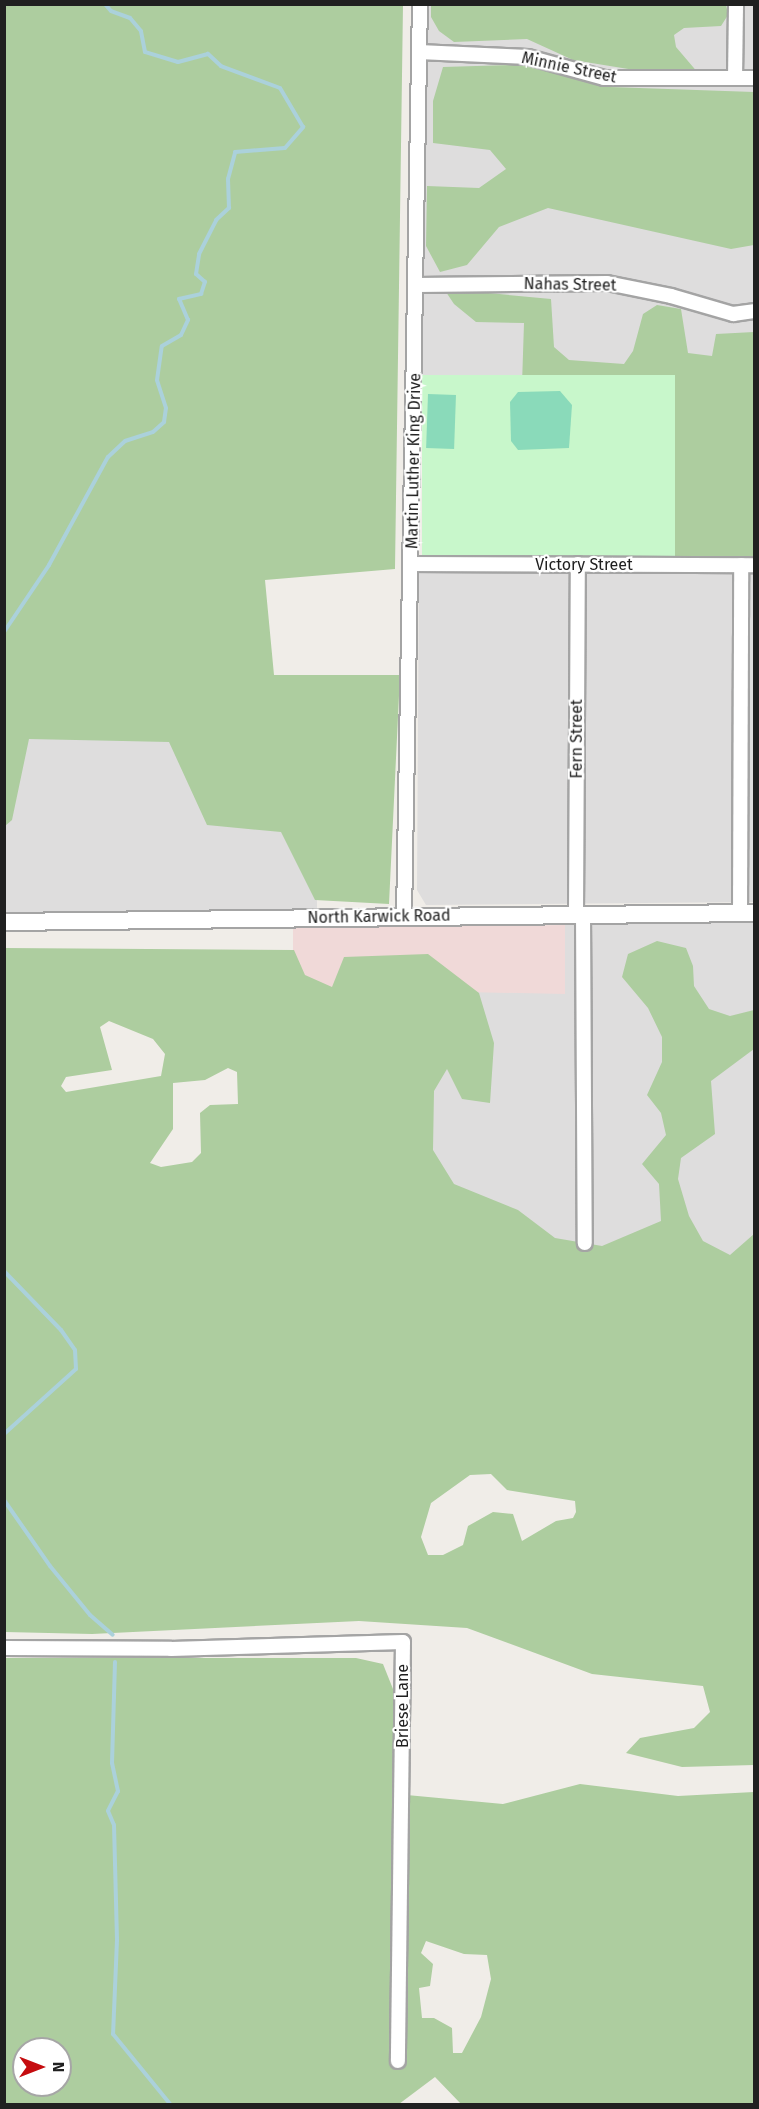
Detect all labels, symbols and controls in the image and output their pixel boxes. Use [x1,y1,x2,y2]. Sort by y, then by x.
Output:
street label: Minnie Street [520,49,618,87]
street label: Nahas Street [524,275,616,295]
street label: Martin Luther King Drive [403,373,425,549]
street label: Victory Street [535,555,633,575]
street label: Fern Street [567,699,587,779]
street label: North Karwick Road [307,906,451,928]
street label: Briese Lane [393,1664,413,1748]
north arrow [12,2037,72,2097]
text: N [49,2062,68,2072]

